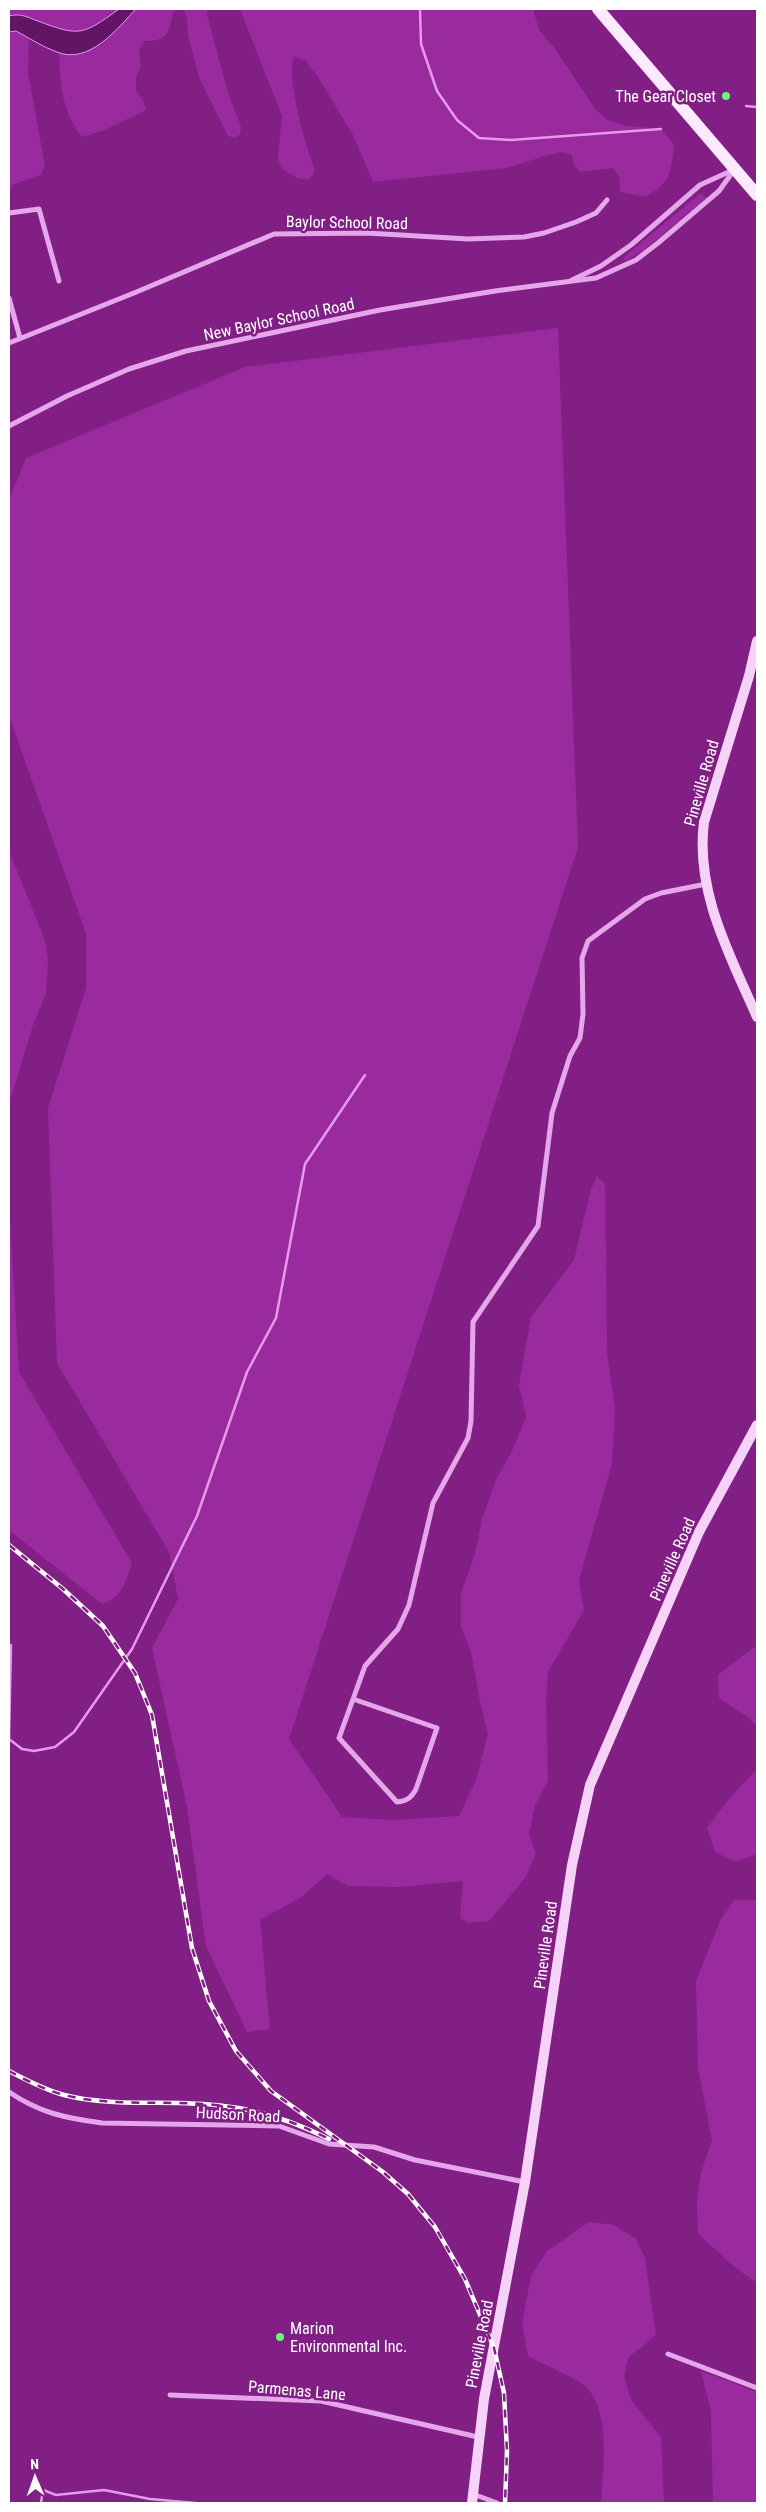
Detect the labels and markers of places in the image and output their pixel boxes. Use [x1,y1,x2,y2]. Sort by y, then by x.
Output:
place label: The Gear Closet [615,87,716,106]
marker: The Gear Closet [720,90,732,102]
place label: Marion Environmental Inc. [290,2319,407,2356]
marker: Marion Environmental Inc. [274,2331,286,2343]

